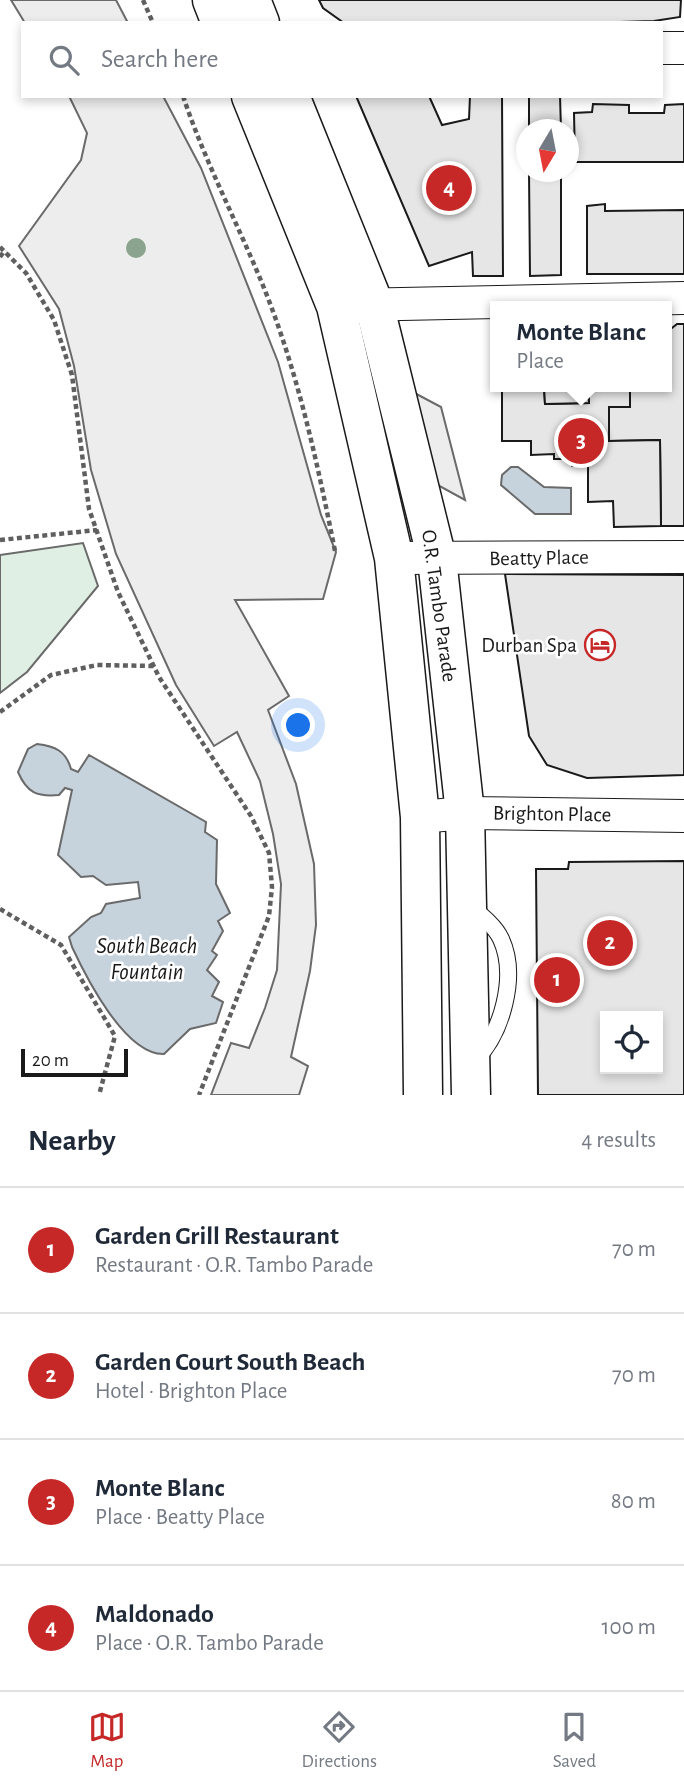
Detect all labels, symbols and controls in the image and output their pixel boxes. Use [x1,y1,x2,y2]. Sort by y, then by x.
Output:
search box [21,21,663,98]
icon: search [45,41,83,79]
text: Search here [101,46,219,72]
north arrow [516,119,579,182]
pin: 4 [426,162,472,214]
popup [490,301,672,392]
text: Monte Blanc [516,319,646,345]
text: Place [516,350,564,373]
pin: 3 [558,415,604,467]
street label: O.R. Tambo Parade [418,528,460,684]
street label: Beatty Place [489,547,589,569]
hotel icon: Durban Spa [583,628,617,662]
place label: Durban Spa [481,635,577,656]
your location [281,708,315,742]
street label: Brighton Place [493,802,611,826]
pin: 2 [587,917,633,969]
water label: South Beach Fountain [97,935,197,984]
pin: 1 [534,954,580,1006]
map controls [600,1011,663,1074]
button: locate [600,1011,663,1074]
scale bar [21,1046,128,1078]
text: 20 m [32,1051,69,1070]
text: Nearby [28,1126,116,1156]
text: 4 results [581,1129,656,1152]
text: Garden Grill Restaurant [95,1223,339,1249]
text: 1 [47,1238,55,1261]
text: 70 m [612,1238,656,1261]
text: Restaurant · O.R. Tambo Parade [95,1254,373,1277]
text: Garden Court South Beach [95,1349,365,1375]
text: 2 [46,1364,56,1387]
text: 70 m [612,1364,656,1387]
text: Hotel · Brighton Place [95,1380,287,1403]
text: Monte Blanc [95,1475,225,1501]
text: 3 [46,1490,56,1513]
text: 80 m [611,1490,656,1513]
text: Place · Beatty Place [95,1506,265,1529]
text: Maldonado [95,1601,214,1627]
text: 4 [45,1616,57,1639]
text: 100 m [602,1616,656,1639]
text: Place · O.R. Tambo Parade [95,1632,324,1655]
tab: Map [88,1708,126,1773]
tab: Directions [301,1708,377,1773]
tab: Saved [553,1708,596,1773]

